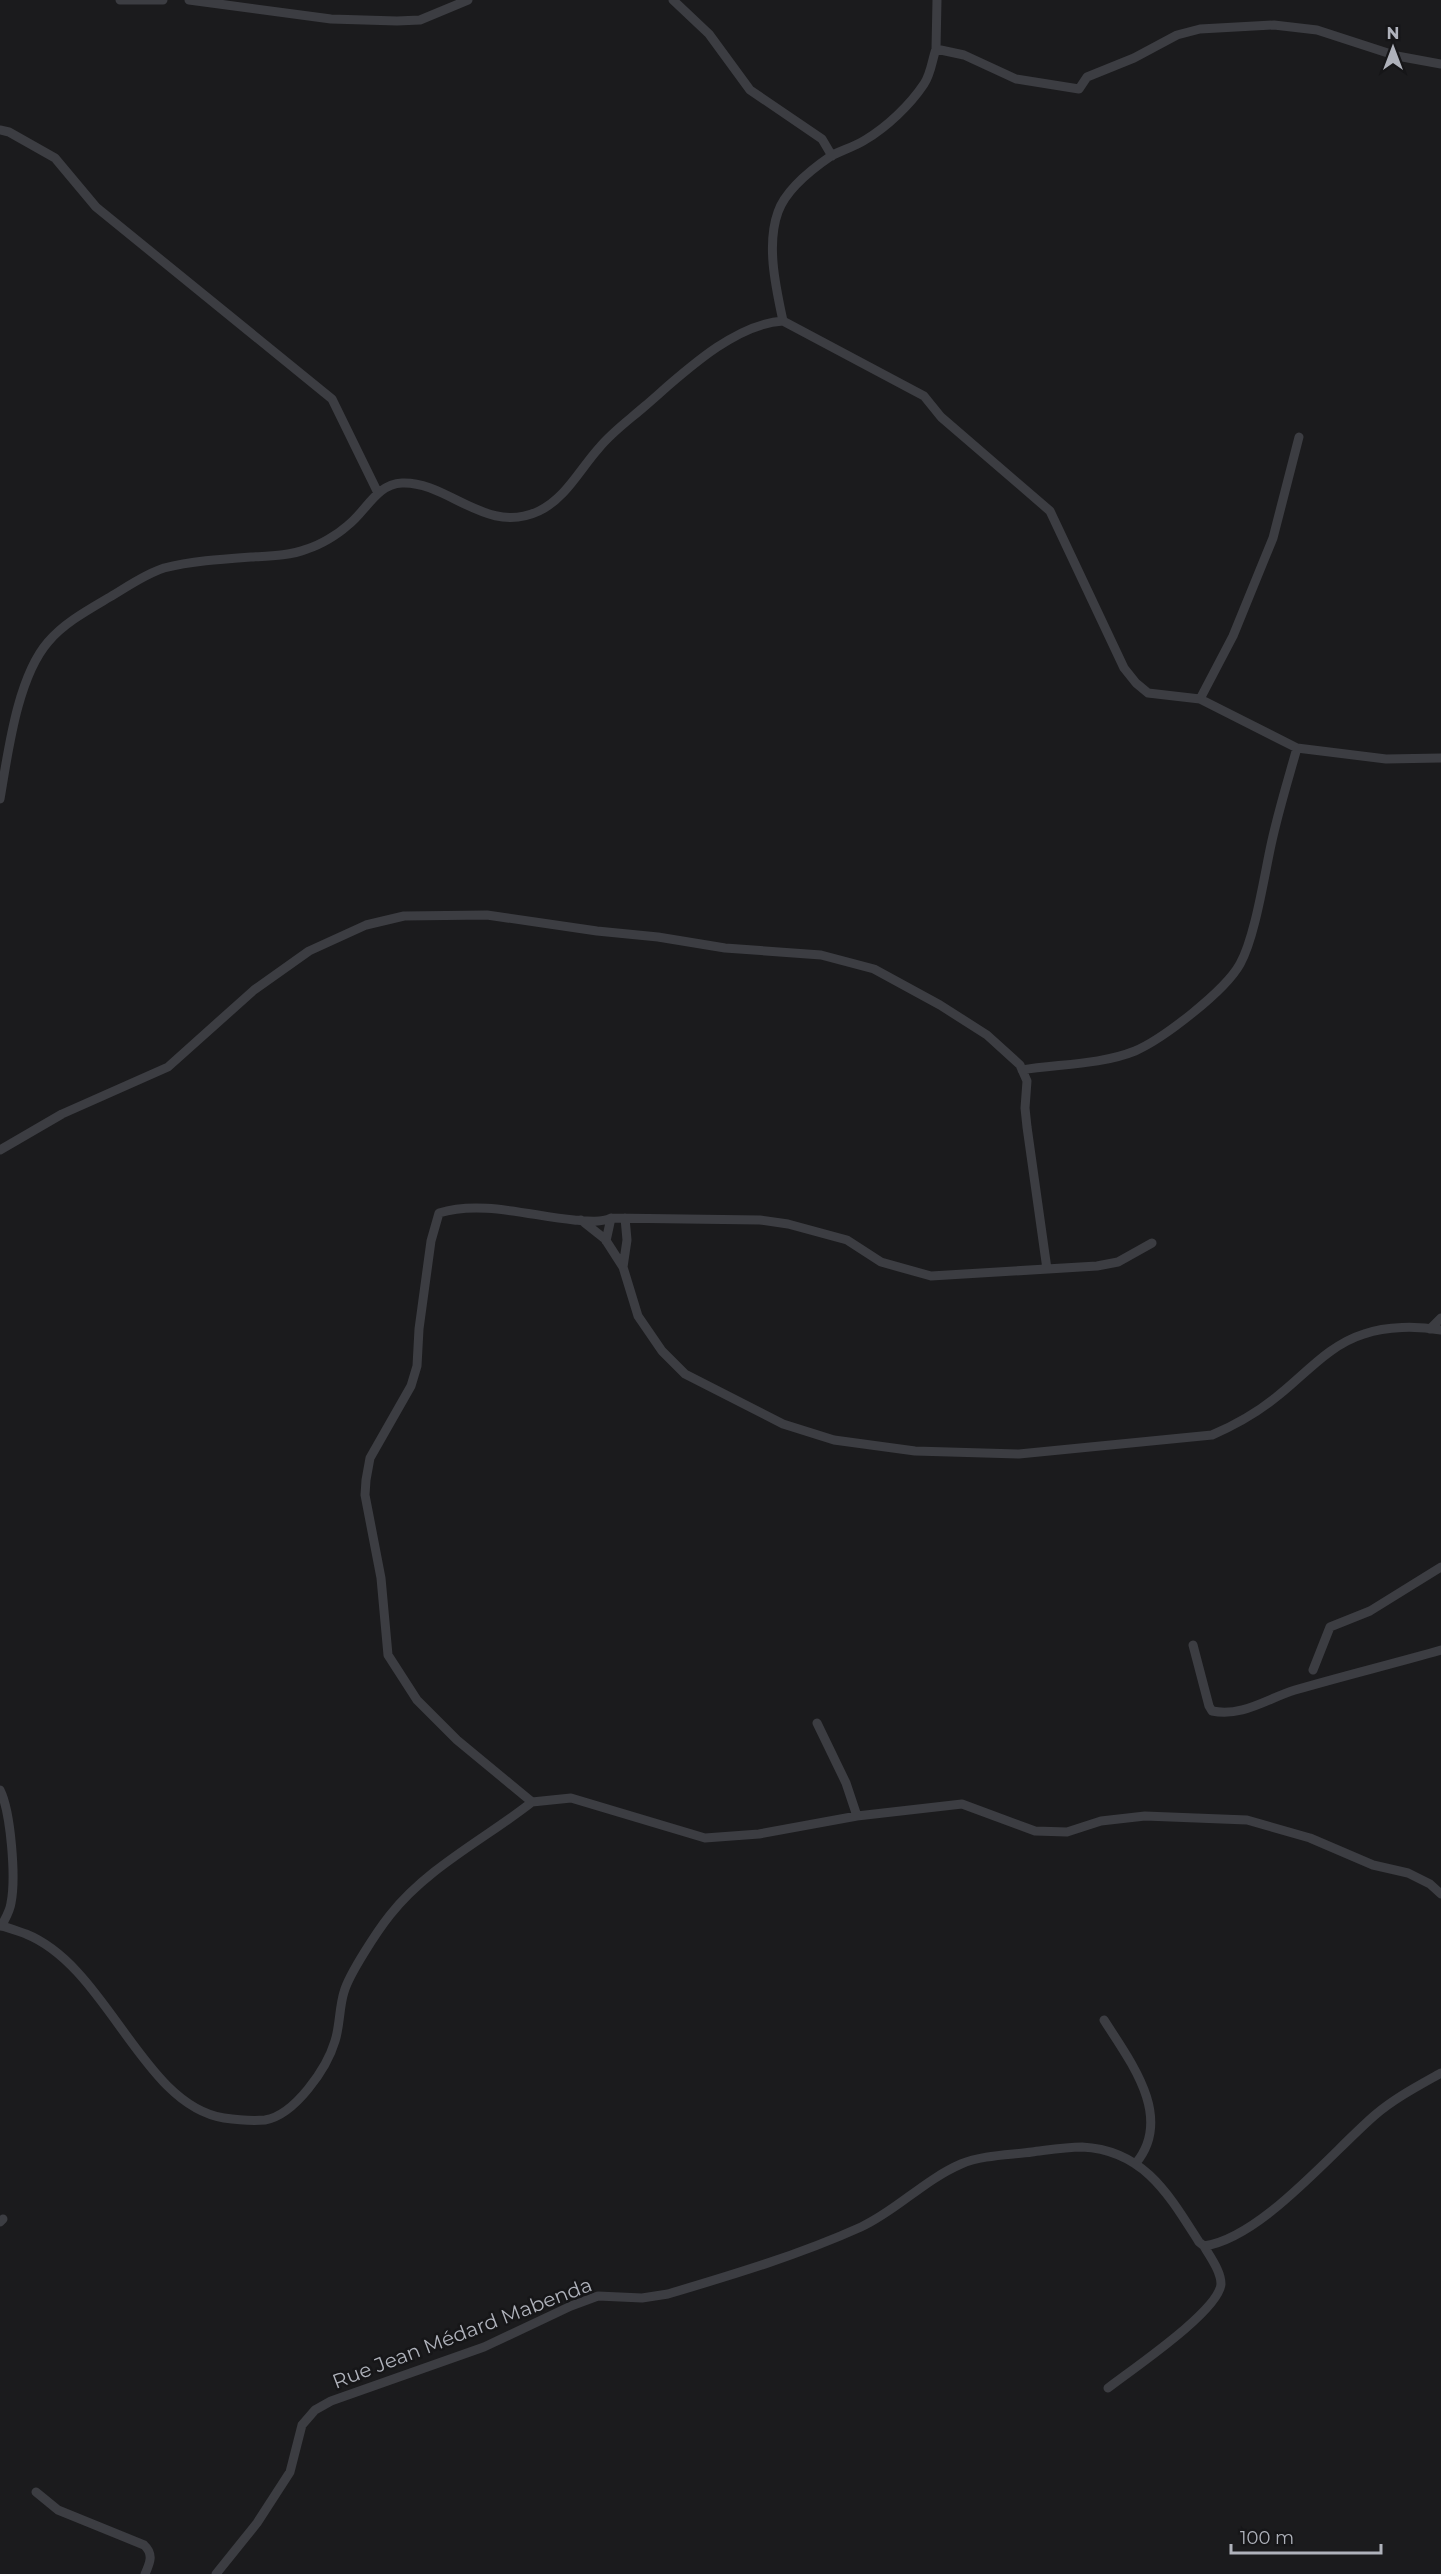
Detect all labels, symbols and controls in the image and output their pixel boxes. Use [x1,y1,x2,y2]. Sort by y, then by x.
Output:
north arrow [1363,18,1423,78]
text: N [1387,24,1399,43]
street label: Rue Jean Médard Mabenda [329,2272,595,2394]
scale bar [1231,2517,1381,2555]
text: 100 m [1240,2527,1294,2549]

